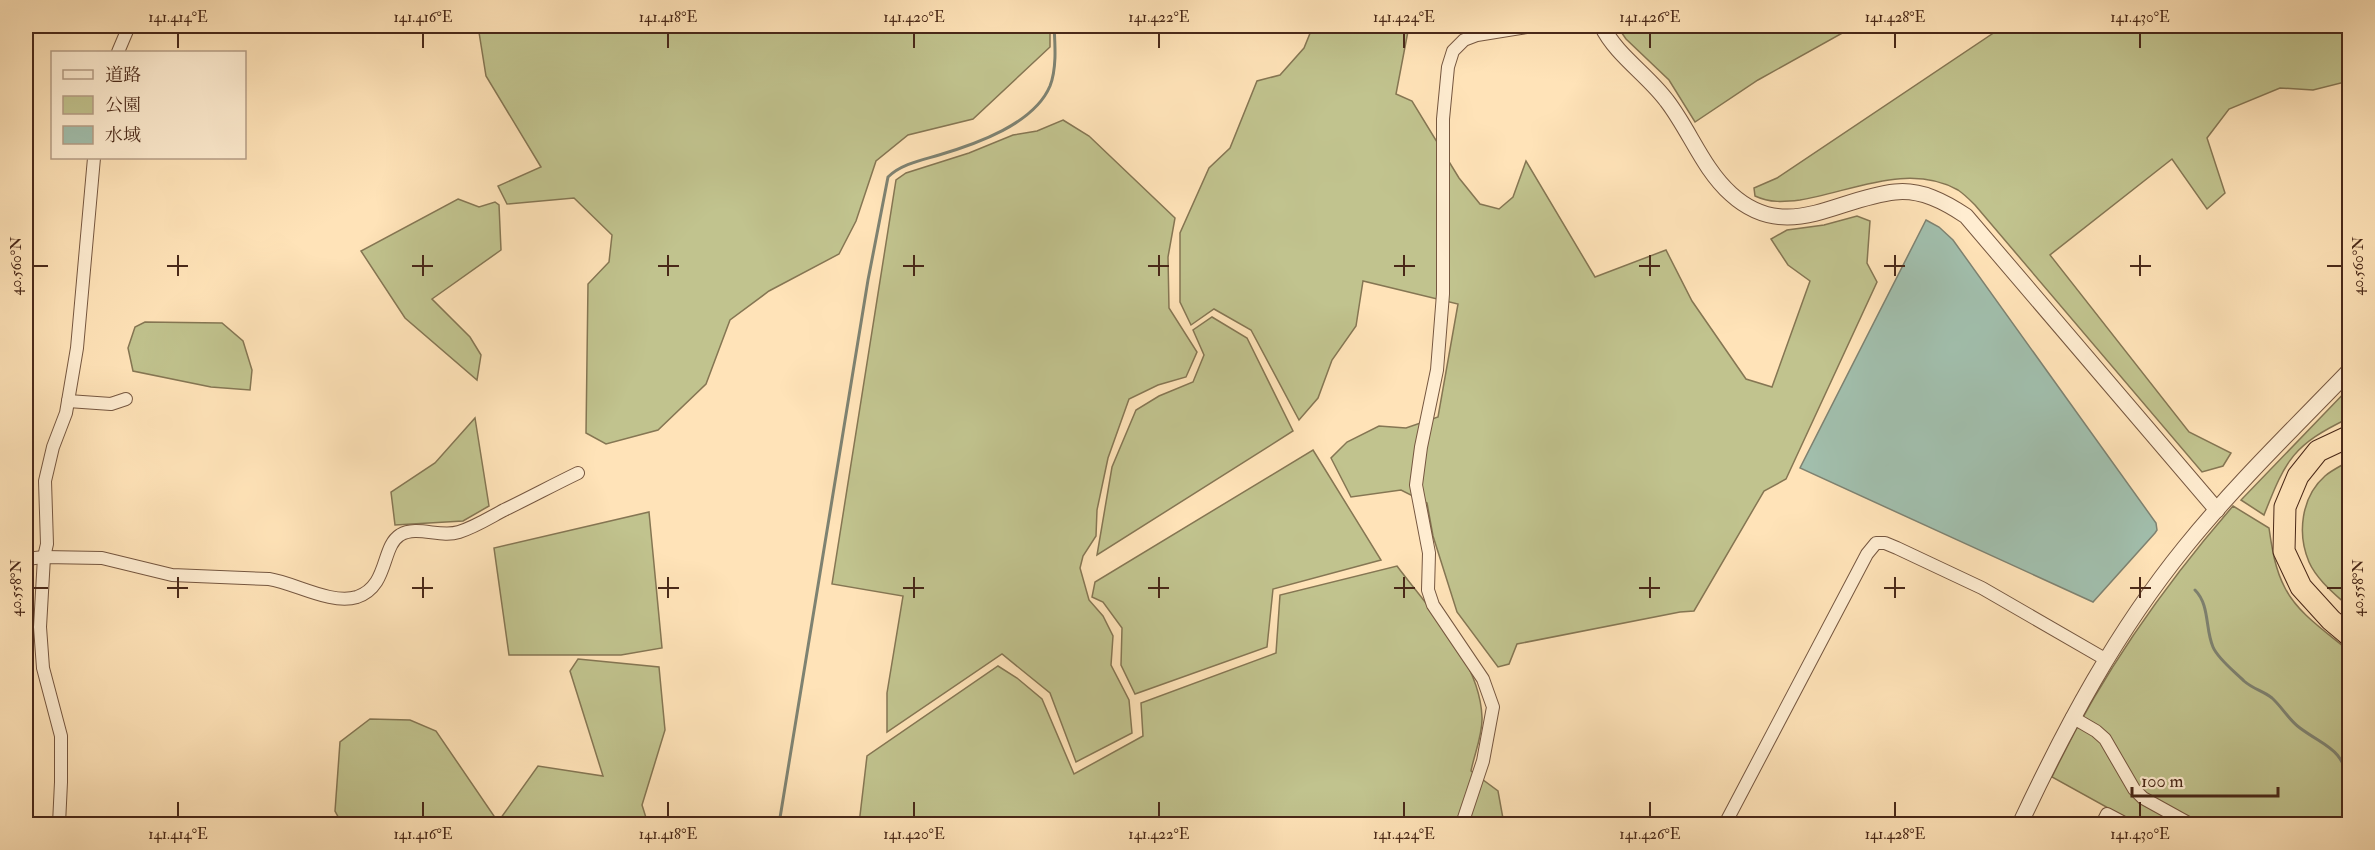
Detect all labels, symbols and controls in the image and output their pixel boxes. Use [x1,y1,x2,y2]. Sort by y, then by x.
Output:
text: 141.414°E [148,8,208,27]
text: 141.416°E [394,8,453,27]
text: 141.418°E [639,8,697,27]
text: 141.420°E [883,8,945,27]
text: 141.422°E [1128,8,1190,27]
text: 141.424°E [1373,8,1435,27]
text: 141.426°E [1619,8,1681,27]
text: 141.428°E [1865,8,1926,27]
text: 141.430°E [2110,8,2170,27]
legend [51,51,246,159]
text: 道路 [105,64,141,87]
text: 公園 [105,94,141,117]
text: 水域 [105,124,141,147]
text: 40.560°N [7,236,26,295]
text: 40.560°N [2349,236,2368,295]
text: 40.558°N [7,559,26,617]
text: 40.558°N [2349,559,2368,617]
scale bar [2132,760,2278,798]
text: 100 m [2141,770,2184,793]
text: 141.414°E [148,825,208,844]
text: 141.416°E [394,825,453,844]
text: 141.418°E [639,825,697,844]
text: 141.420°E [883,825,945,844]
text: 141.422°E [1128,825,1190,844]
text: 141.424°E [1373,825,1435,844]
text: 141.426°E [1619,825,1681,844]
text: 141.428°E [1865,825,1926,844]
text: 141.430°E [2110,825,2170,844]

